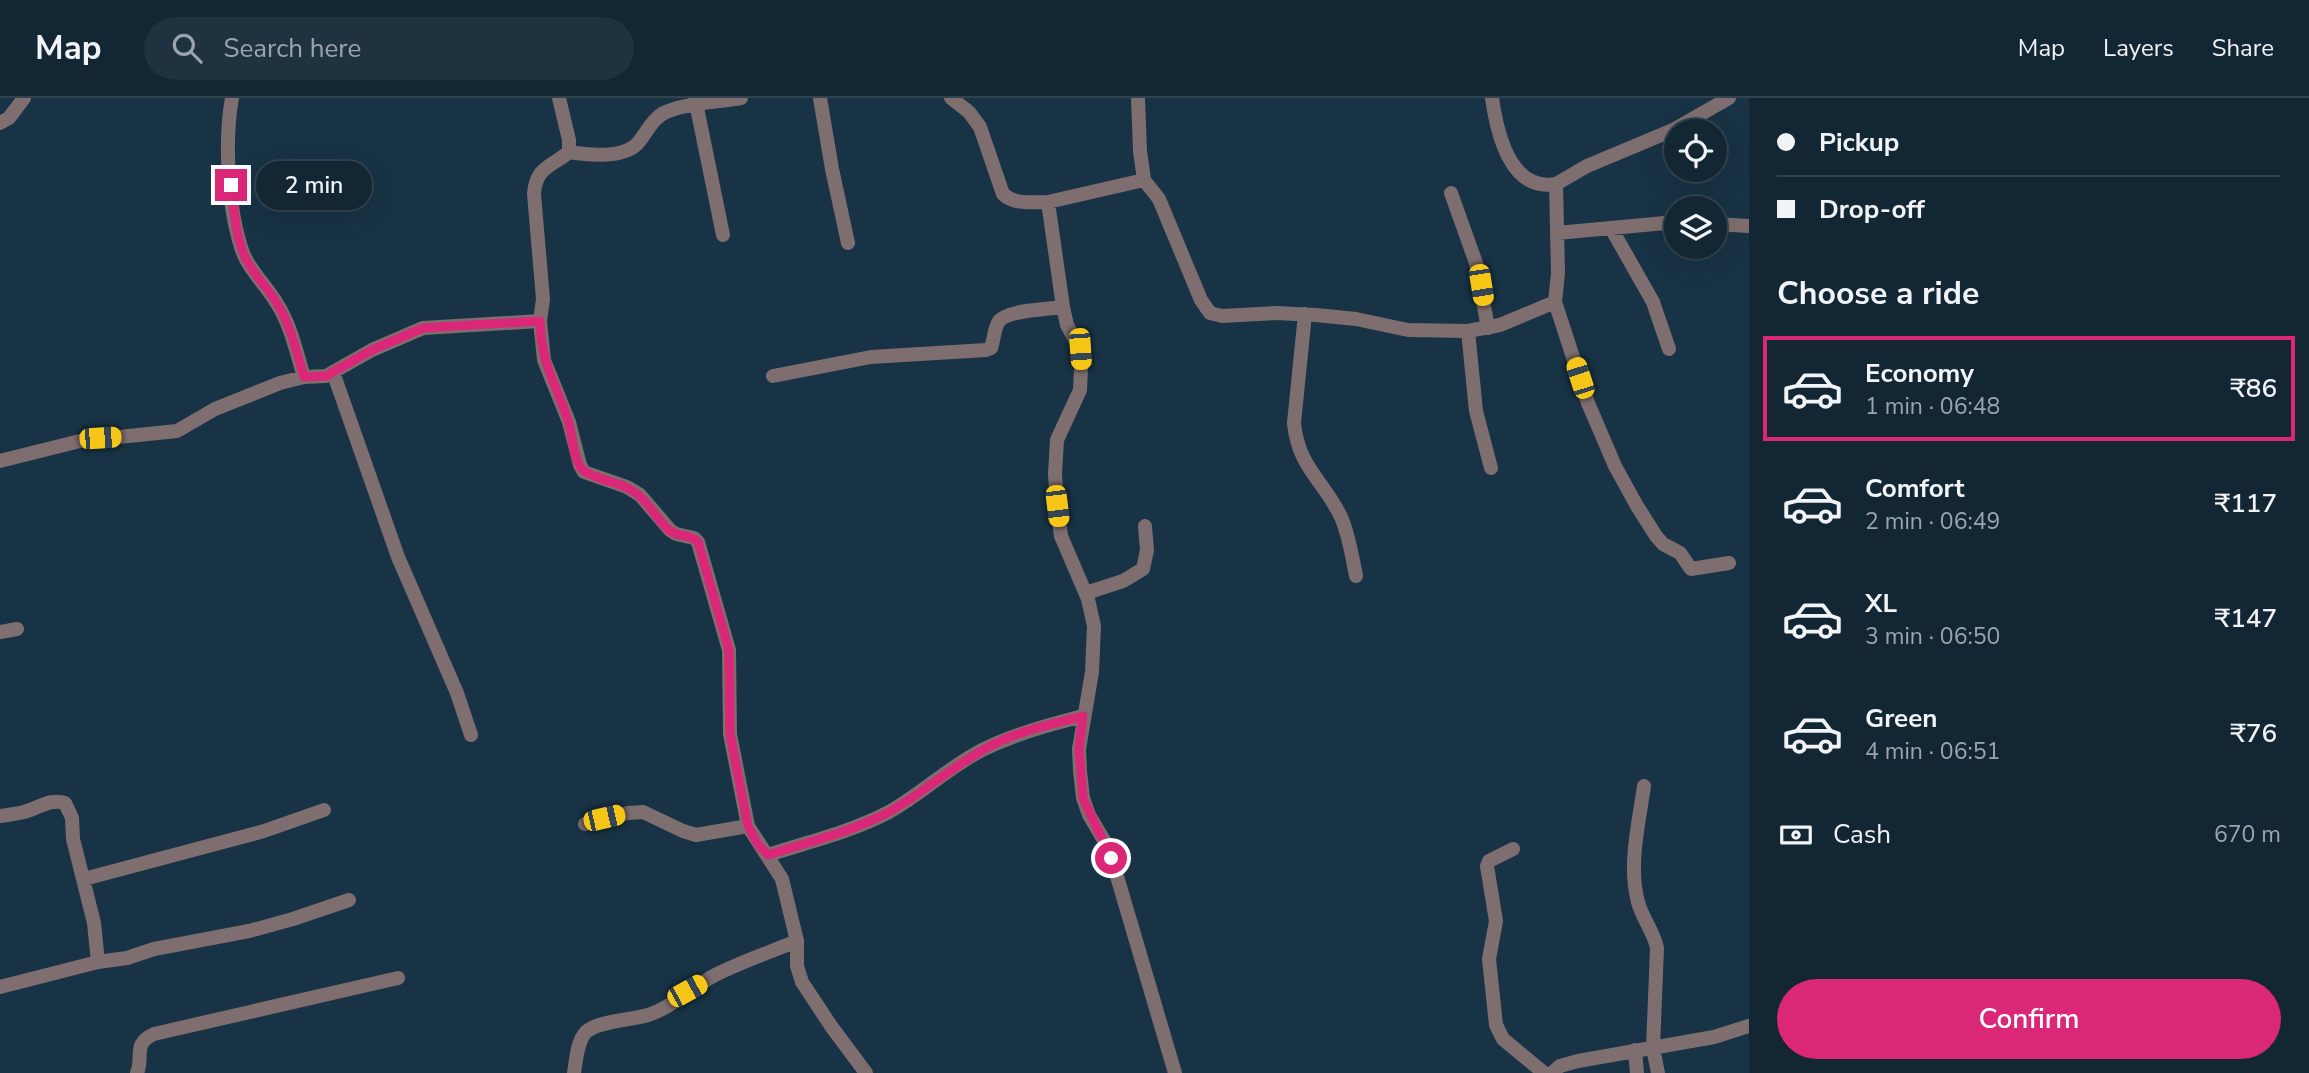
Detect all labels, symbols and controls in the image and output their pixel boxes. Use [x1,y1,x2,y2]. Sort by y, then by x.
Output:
search box [144,17,634,80]
text: Map [35,26,102,71]
icon: search [168,29,206,67]
text: Search here [224,31,361,66]
text: Map [2018,32,2065,64]
text: Layers [2103,32,2174,64]
text: Share [2212,32,2274,64]
map controls [1664,119,1727,259]
button: locate [1664,119,1727,182]
text: Pickup [1819,125,1899,160]
callout: 2 min [256,160,371,210]
route end [215,169,247,201]
text: 2 min [285,170,343,201]
text: Drop-off [1819,192,1925,227]
button: layers [1664,196,1727,259]
car [1468,263,1495,307]
text: Choose a ride [1777,272,1979,315]
car [1069,327,1092,371]
car [1564,355,1597,401]
text: Economy [1865,356,1974,391]
icon: car [1781,357,1844,420]
text: ₹86 [2230,371,2277,406]
text: 1 min · 06:48 [1865,391,2000,422]
car [79,426,122,450]
text: Comfort [1865,471,1965,506]
icon: car [1781,472,1844,535]
car [1045,484,1070,528]
text: ₹117 [2215,486,2277,521]
text: 2 min · 06:49 [1865,506,2000,537]
text: XL [1865,586,1897,621]
icon: car [1781,587,1844,650]
text: ₹147 [2215,601,2277,636]
text: 3 min · 06:50 [1865,621,2000,652]
text: Green [1865,701,1938,736]
icon: car [1781,702,1844,765]
text: ₹76 [2230,716,2277,751]
text: 4 min · 06:51 [1865,736,2000,767]
car [582,803,627,833]
icon: cash [1777,816,1815,854]
text: Cash [1833,817,1891,852]
text: 670 m [2214,819,2281,850]
route start [1095,842,1127,874]
car [664,972,711,1010]
button: Confirm [1777,979,2281,1059]

